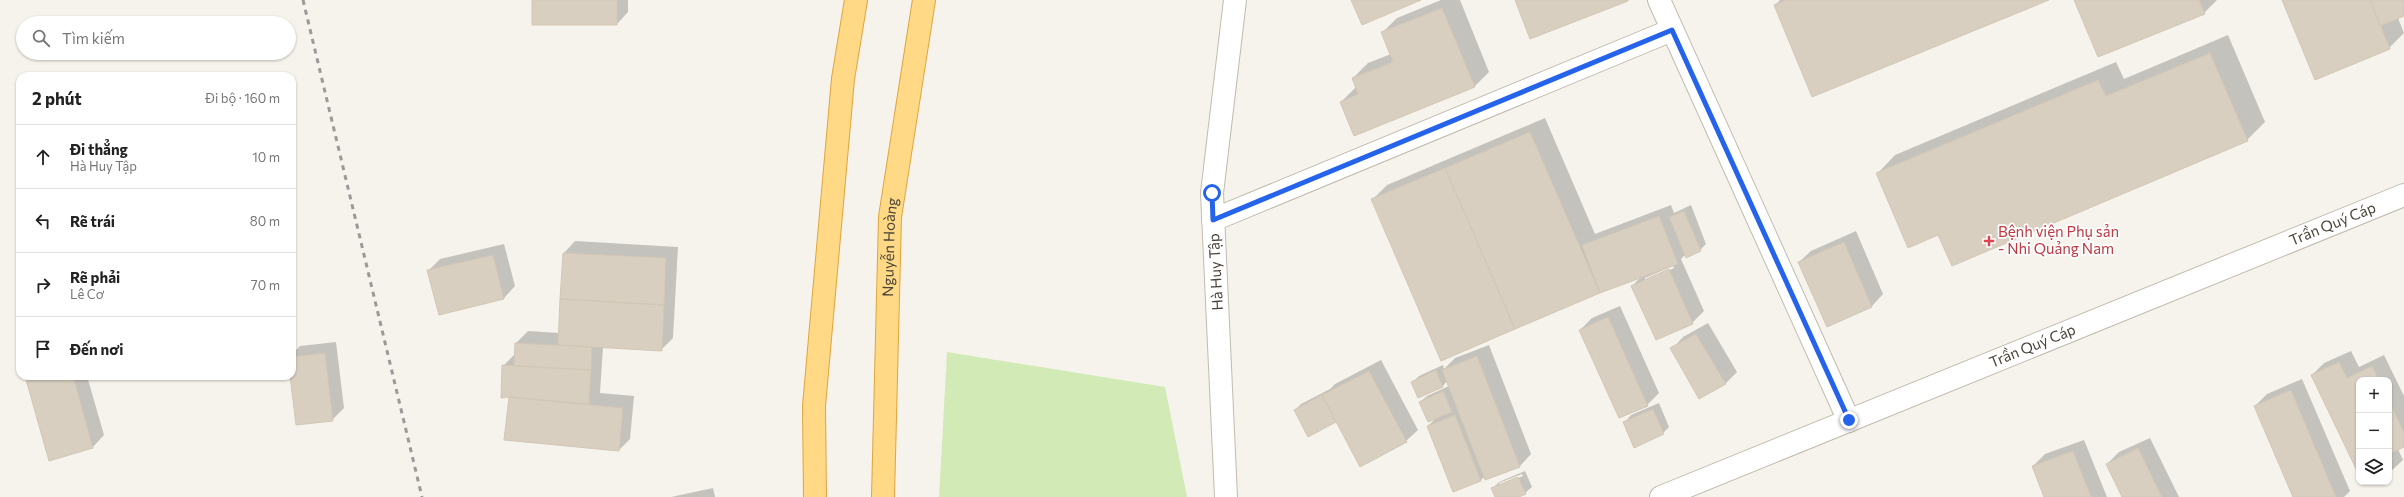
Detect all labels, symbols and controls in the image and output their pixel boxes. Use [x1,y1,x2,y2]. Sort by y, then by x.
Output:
search box [16,16,296,60]
icon: search [30,27,52,49]
text: Tìm kiếm [62,29,125,47]
text: 2 phút [32,88,82,109]
text: Đi bộ · 160 m [205,90,280,106]
text: Đi thẳng [70,140,128,158]
icon: ahead [32,146,54,168]
text: 10 m [252,149,280,165]
text: Hà Huy Tập [70,158,137,174]
route start [1203,184,1221,202]
street label: Nguyễn Hoàng [878,196,901,297]
street label: Trần Quý Cáp [2286,197,2378,249]
icon: left [32,210,54,232]
text: Rẽ trái [70,212,115,230]
text: 80 m [250,213,280,229]
place label: Bệnh viện Phụ sản - Nhi Quảng Nam [1998,222,2119,257]
street label: Hà Huy Tập [1204,233,1226,311]
marker: Bệnh viện Phụ sản - Nhi Quảng Nam [1983,235,1995,247]
text: Rẽ phải [70,268,120,286]
icon: right [32,274,54,296]
text: 70 m [251,277,280,293]
text: Lê Cơ [70,286,104,302]
street label: Trần Quý Cáp [1986,319,2078,371]
icon: arrive [32,338,54,360]
text: Đến nơi [70,340,123,358]
map controls [2356,377,2392,485]
button: + [2356,377,2392,413]
route end [1840,411,1858,429]
button: − [2356,413,2392,449]
button: layers [2356,449,2392,485]

